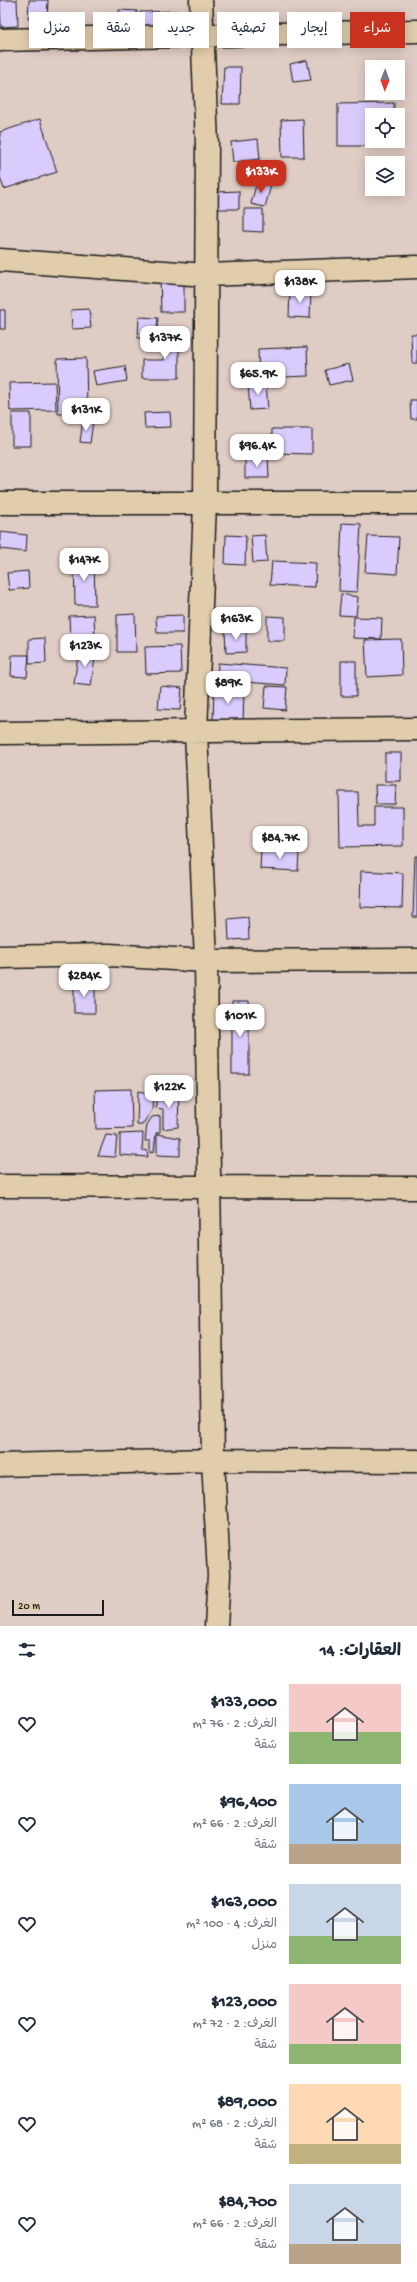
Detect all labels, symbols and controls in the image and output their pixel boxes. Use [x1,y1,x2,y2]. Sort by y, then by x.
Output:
chip: منزل [29,12,85,48]
chip: شقة [93,12,145,48]
chip: جديد [153,12,209,48]
chip: تصفية [217,12,279,48]
chip: إيجار [287,12,342,48]
chip: شراء [350,12,405,48]
north arrow [365,60,405,100]
map controls [365,60,405,196]
button: locate [365,108,405,148]
button: layers [365,156,405,196]
pin: $133K [233,160,289,194]
text: $133K [245,165,277,180]
pin: $138K [272,270,328,304]
text: $138K [284,275,316,290]
pin: $137K [137,326,193,360]
text: $137K [149,331,181,346]
pin: $65.9K [225,362,291,396]
text: $65.9K [239,367,277,382]
pin: $131K [58,398,114,432]
text: $131K [71,403,101,418]
pin: $96.4K [224,434,290,468]
text: $96.4K [239,439,275,454]
pin: $147K [56,548,112,582]
text: $147K [68,553,100,568]
pin: $163K [208,607,264,641]
text: $163K [220,612,252,627]
pin: $123K [57,634,113,668]
text: $123K [69,639,101,654]
pin: $89K [204,671,252,705]
text: $89K [215,676,241,691]
pin: $84.7K [247,826,313,860]
text: $84.7K [261,831,299,846]
pin: $284K [56,964,112,998]
text: $284K [68,969,100,984]
pin: $101K [212,1004,268,1038]
text: $101K [225,1009,255,1024]
pin: $122K [141,1075,197,1109]
text: $122K [154,1080,185,1095]
scale bar [12,1598,104,1617]
text: 20 m [18,1601,40,1613]
icon: filters [16,1639,38,1661]
text: العقارات: 14 [320,1642,401,1662]
text: $133,000 [211,1693,277,1713]
icon: home [321,1700,369,1748]
icon: heart [16,1713,38,1735]
text: الغرف: 2 · 76 m² [192,1717,277,1732]
text: شقة [254,1738,277,1753]
text: $96,400 [220,1793,277,1813]
icon: home [321,1800,369,1848]
icon: heart [16,1813,38,1835]
text: الغرف: 2 · 66 m² [193,1817,277,1832]
text: شقة [254,1838,277,1853]
text: $163,000 [211,1893,277,1913]
icon: home [321,1900,369,1948]
icon: heart [16,1913,38,1935]
text: الغرف: 4 · 100 m² [186,1917,277,1932]
text: منزل [251,1938,277,1953]
text: $123,000 [211,1993,277,2013]
icon: home [321,2000,369,2048]
icon: heart [16,2013,38,2035]
text: الغرف: 2 · 72 m² [193,2017,277,2032]
text: شقة [254,2038,277,2053]
text: $89,000 [217,2093,277,2113]
icon: home [321,2100,369,2148]
icon: heart [16,2113,38,2135]
text: الغرف: 2 · 68 m² [192,2117,277,2132]
text: شقة [254,2138,277,2153]
text: $84,700 [219,2193,277,2213]
icon: home [321,2200,369,2248]
icon: heart [16,2213,38,2235]
text: الغرف: 2 · 66 m² [193,2217,277,2232]
text: شقة [254,2238,277,2253]

